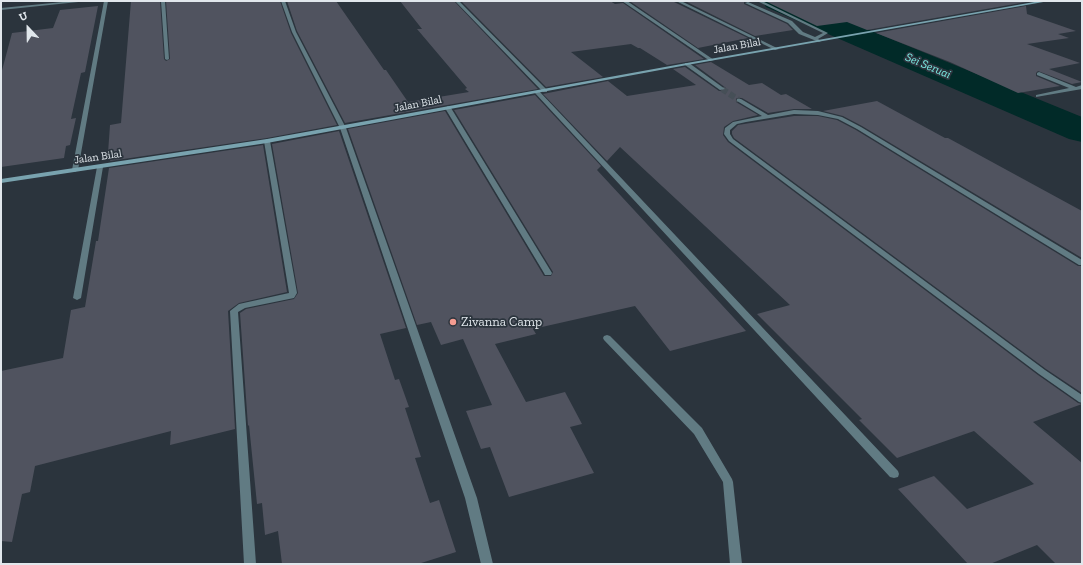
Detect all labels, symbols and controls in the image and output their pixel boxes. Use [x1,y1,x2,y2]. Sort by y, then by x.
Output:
north arrow [8,8,48,48]
text: U [17,9,29,24]
street label: Jalan Bilal [712,35,762,57]
water label: Sei Seruai [903,50,953,82]
street label: Jalan Bilal [393,93,443,115]
street label: Jalan Bilal [73,147,123,167]
place label: Zivanna Camp [461,314,542,330]
marker: Zivanna Camp [448,317,458,327]

